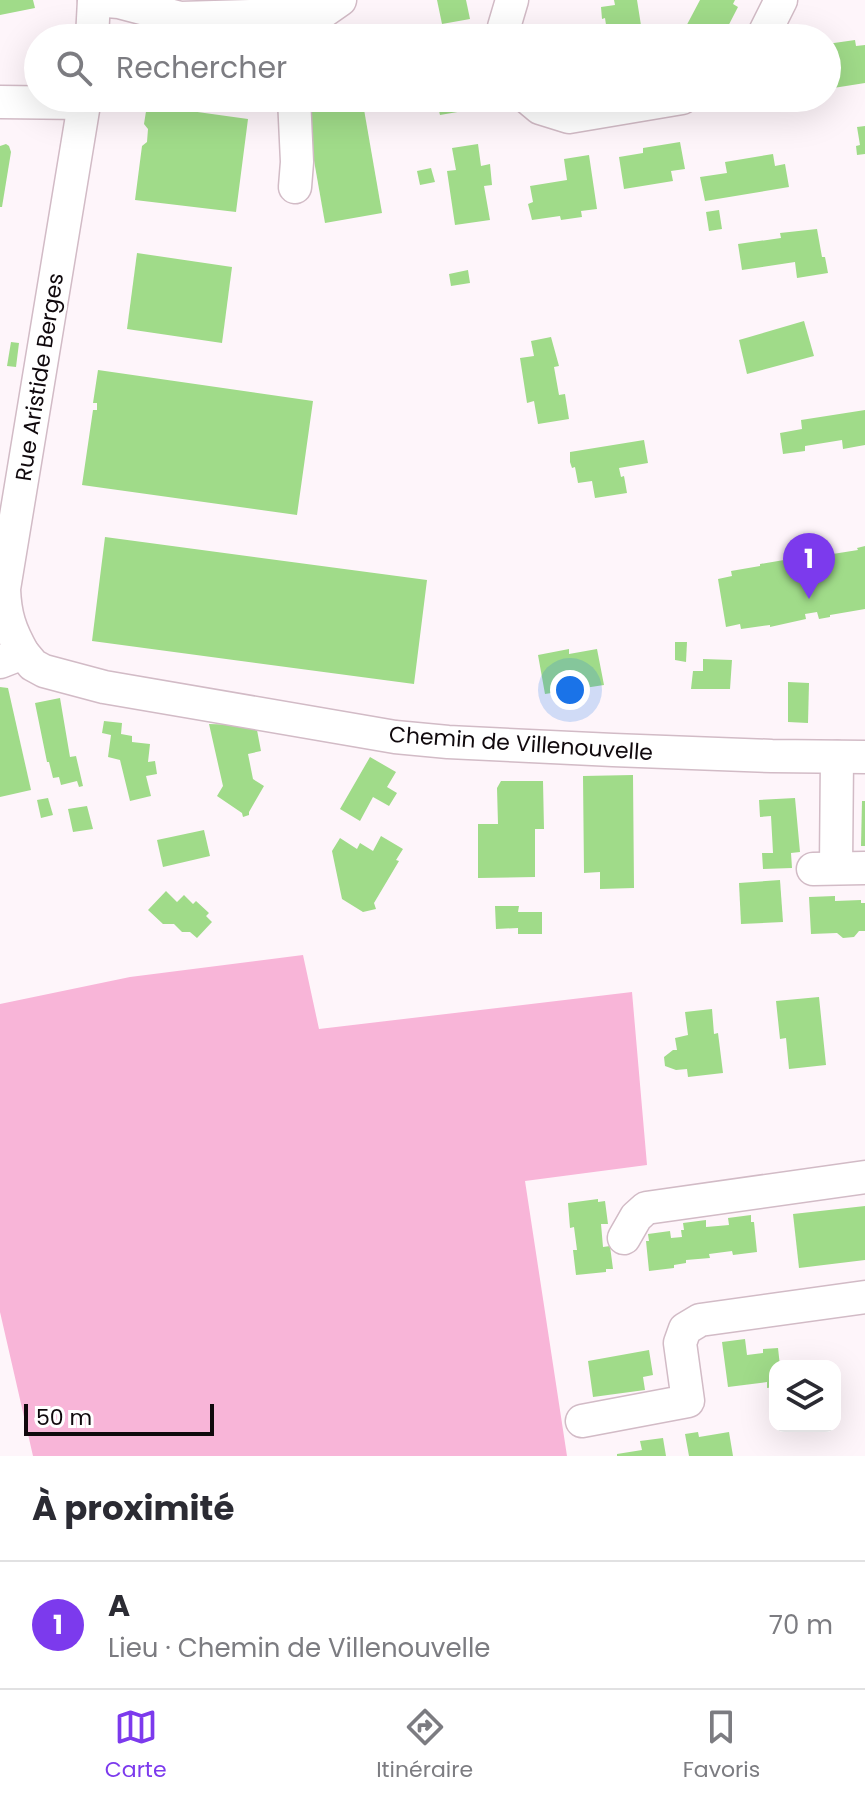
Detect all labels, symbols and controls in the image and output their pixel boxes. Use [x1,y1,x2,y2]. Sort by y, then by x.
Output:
search box [24,24,841,112]
icon: search [52,46,96,90]
text: Rechercher [116,46,287,89]
street label: Rue Aristide Berges [8,271,71,483]
pin: 1 [783,533,835,599]
your location [550,670,590,710]
street label: Chemin de Villenouvelle [388,719,654,768]
map controls [769,1360,841,1432]
button: layers [769,1360,841,1432]
scale bar [24,1400,214,1436]
text: 50 m [36,1402,92,1433]
text: À proximité [32,1484,234,1532]
text: A [108,1584,130,1627]
text: 1 [53,1607,63,1643]
text: 70 m [769,1607,833,1643]
text: Lieu · Chemin de Villenouvelle [108,1630,490,1666]
tab: Carte [105,1705,167,1786]
tab: Itinéraire [376,1705,473,1786]
tab: Favoris [683,1705,760,1786]

